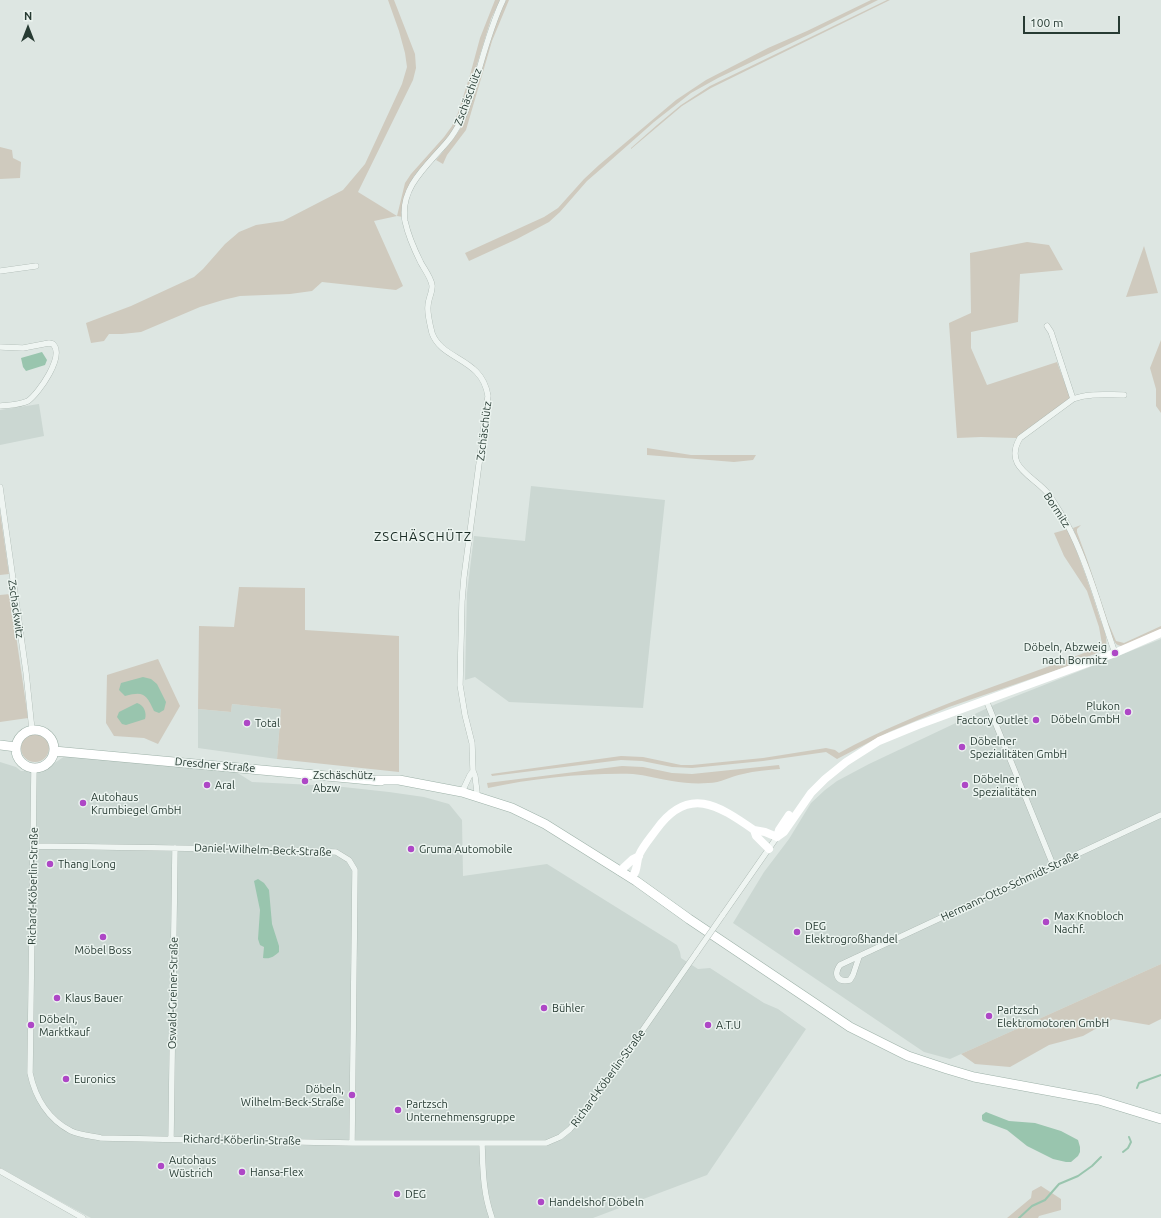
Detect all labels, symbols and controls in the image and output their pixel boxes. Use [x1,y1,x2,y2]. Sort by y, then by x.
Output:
north arrow [8,8,48,48]
scale bar [1025,8,1122,34]
text: N [24,10,32,22]
text: 100 m [1030,16,1063,29]
street label: Zschäschütz [452,67,484,127]
street label: Zschäschütz [474,400,494,462]
street label: Bormitz [1041,490,1073,530]
district label: ZSCHÄSCHÜTZ [374,529,472,545]
street label: Zschackwitz [5,579,27,639]
place label: Döbeln, Abzweig nach Bormitz [1024,640,1107,666]
marker: Döbeln, Abzweig nach Bormitz [1110,648,1120,658]
place label: Plukon Döbeln GmbH [1051,699,1120,725]
marker: Plukon Döbeln GmbH [1123,707,1133,717]
place label: Factory Outlet [956,713,1028,727]
marker: Factory Outlet [1031,715,1041,725]
place label: Total [255,716,280,730]
marker: Total [242,718,252,728]
place label: Döbelner Spezialitäten GmbH [970,734,1067,760]
marker: Döbelner Spezialitäten GmbH [957,742,967,752]
street label: Dresdner Straße [174,755,256,775]
place label: Zschäschütz, Abzw [313,768,376,794]
place label: Döbelner Spezialitäten [973,772,1037,798]
marker: Zschäschütz, Abzw [300,776,310,786]
place label: Aral [215,778,235,792]
marker: Aral [202,780,212,790]
marker: Döbelner Spezialitäten [960,780,970,790]
place label: Autohaus Krumbiegel GmbH [91,790,182,816]
marker: Autohaus Krumbiegel GmbH [78,798,88,808]
street label: Richard-Köberlin-Straße [25,827,41,945]
street label: Daniel-Wilhelm-Beck-Straße [194,841,332,859]
place label: Gruma Automobile [419,842,513,856]
marker: Gruma Automobile [406,844,416,854]
street label: Hermann-Otto-Schmidt-Straße [939,848,1081,924]
place label: Thang Long [58,857,116,871]
marker: Thang Long [45,859,55,869]
place label: Max Knobloch Nachf. [1054,909,1124,935]
marker: Max Knobloch Nachf. [1041,917,1051,927]
place label: DEG Elektrogroßhandel [805,919,898,945]
marker: DEG Elektrogroßhandel [792,927,802,937]
marker: Möbel Boss [98,932,108,942]
street label: Oswald-Greiner-Straße [165,937,181,1049]
place label: Möbel Boss [75,943,131,957]
place label: Klaus Bauer [65,991,123,1005]
marker: Klaus Bauer [52,993,62,1003]
place label: Bühler [552,1001,585,1015]
marker: Bühler [539,1003,549,1013]
place label: Partzsch Elektromotoren GmbH [997,1003,1109,1029]
marker: Partzsch Elektromotoren GmbH [984,1011,994,1021]
place label: Döbeln, Marktkauf [39,1012,90,1038]
place label: A.T.U [716,1018,741,1032]
marker: Döbeln, Marktkauf [26,1020,36,1030]
marker: A.T.U [703,1020,713,1030]
street label: Richard-Köberlin-Straße [568,1027,648,1129]
place label: Euronics [74,1072,116,1086]
marker: Euronics [61,1074,71,1084]
place label: Döbeln, Wilhelm-Beck-Straße [241,1082,344,1108]
marker: Döbeln, Wilhelm-Beck-Straße [347,1090,357,1100]
place label: Partzsch Unternehmensgruppe [406,1097,515,1123]
marker: Partzsch Unternehmensgruppe [393,1105,403,1115]
street label: Richard-Köberlin-Straße [183,1132,301,1148]
place label: Autohaus Wüstrich [169,1153,216,1179]
marker: Autohaus Wüstrich [156,1161,166,1171]
place label: Hansa-Flex [250,1165,304,1179]
marker: Hansa-Flex [237,1167,247,1177]
place label: DEG [405,1187,426,1201]
marker: DEG [392,1189,402,1199]
place label: Handelshof Döbeln [549,1195,644,1209]
marker: Handelshof Döbeln [536,1197,546,1207]

